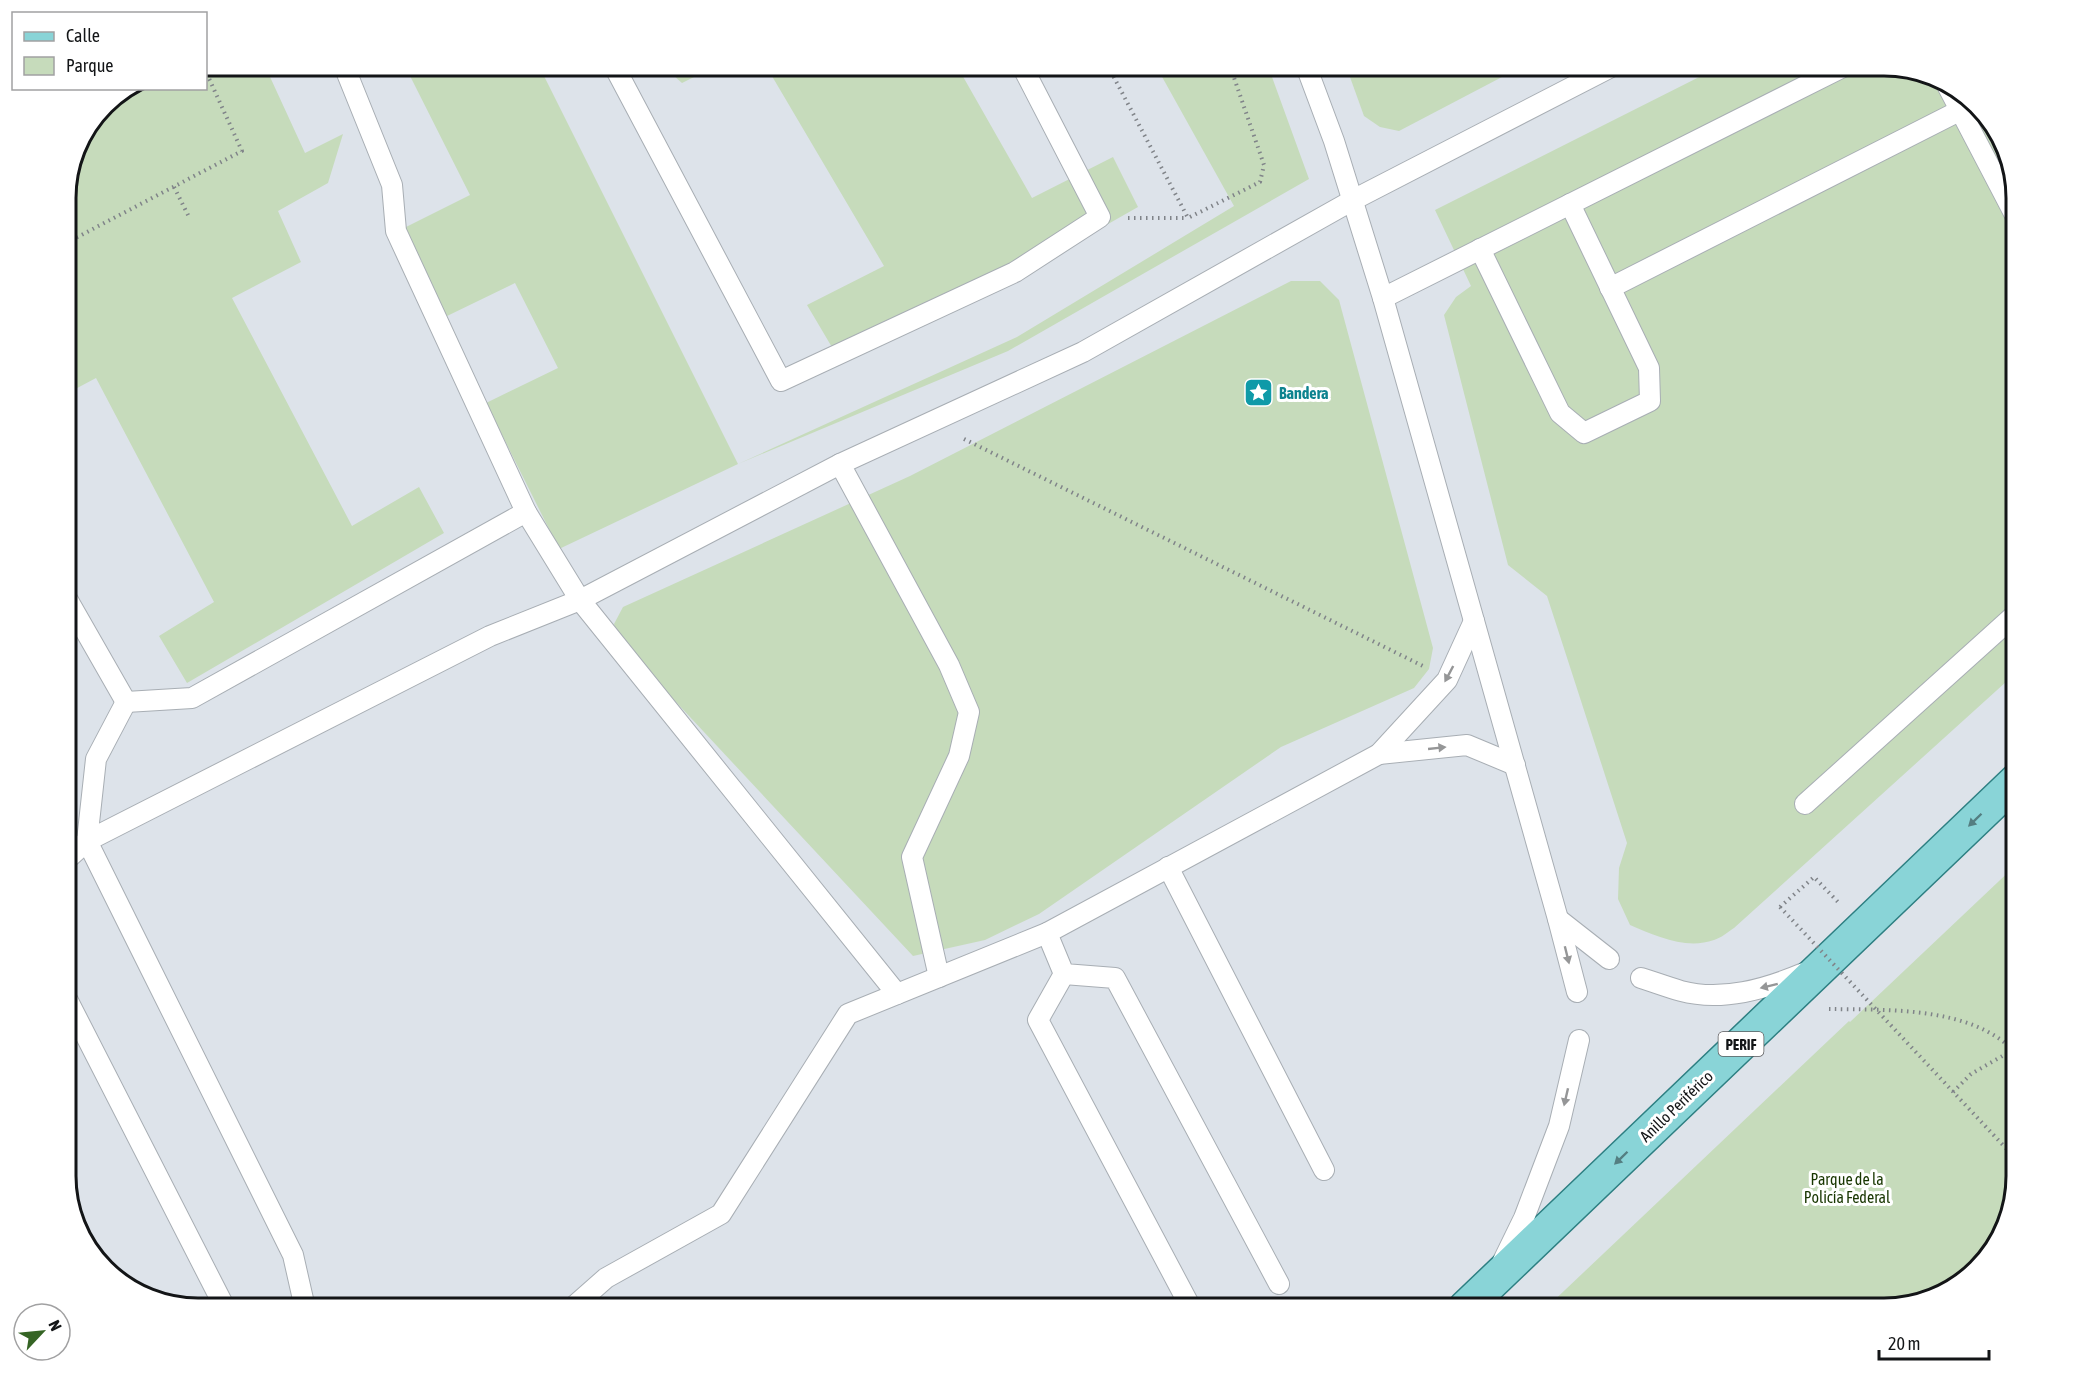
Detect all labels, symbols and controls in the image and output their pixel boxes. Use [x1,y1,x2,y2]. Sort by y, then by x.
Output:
legend [12,12,207,90]
text: Calle [66,25,100,46]
text: Parque [66,55,114,76]
place icon: Bandera [1242,377,1274,409]
place label: Bandera [1279,384,1328,402]
one-way arrow [1444,666,1454,683]
one-way arrow [1428,743,1447,753]
one-way arrow [1967,813,1982,827]
one-way arrow [1563,946,1573,965]
one-way arrow [1760,981,1778,991]
road number: PERIF [1718,1032,1764,1056]
street label: Anillo Periférico [1636,1067,1716,1145]
one-way arrow [1560,1088,1570,1106]
one-way arrow [1614,1151,1629,1165]
park label: Parque de la Policía Federal [1804,1170,1891,1206]
north arrow [12,1302,72,1362]
text: N [45,1317,66,1334]
scale bar [1879,1323,1988,1361]
text: 20 m [1888,1333,1920,1354]

